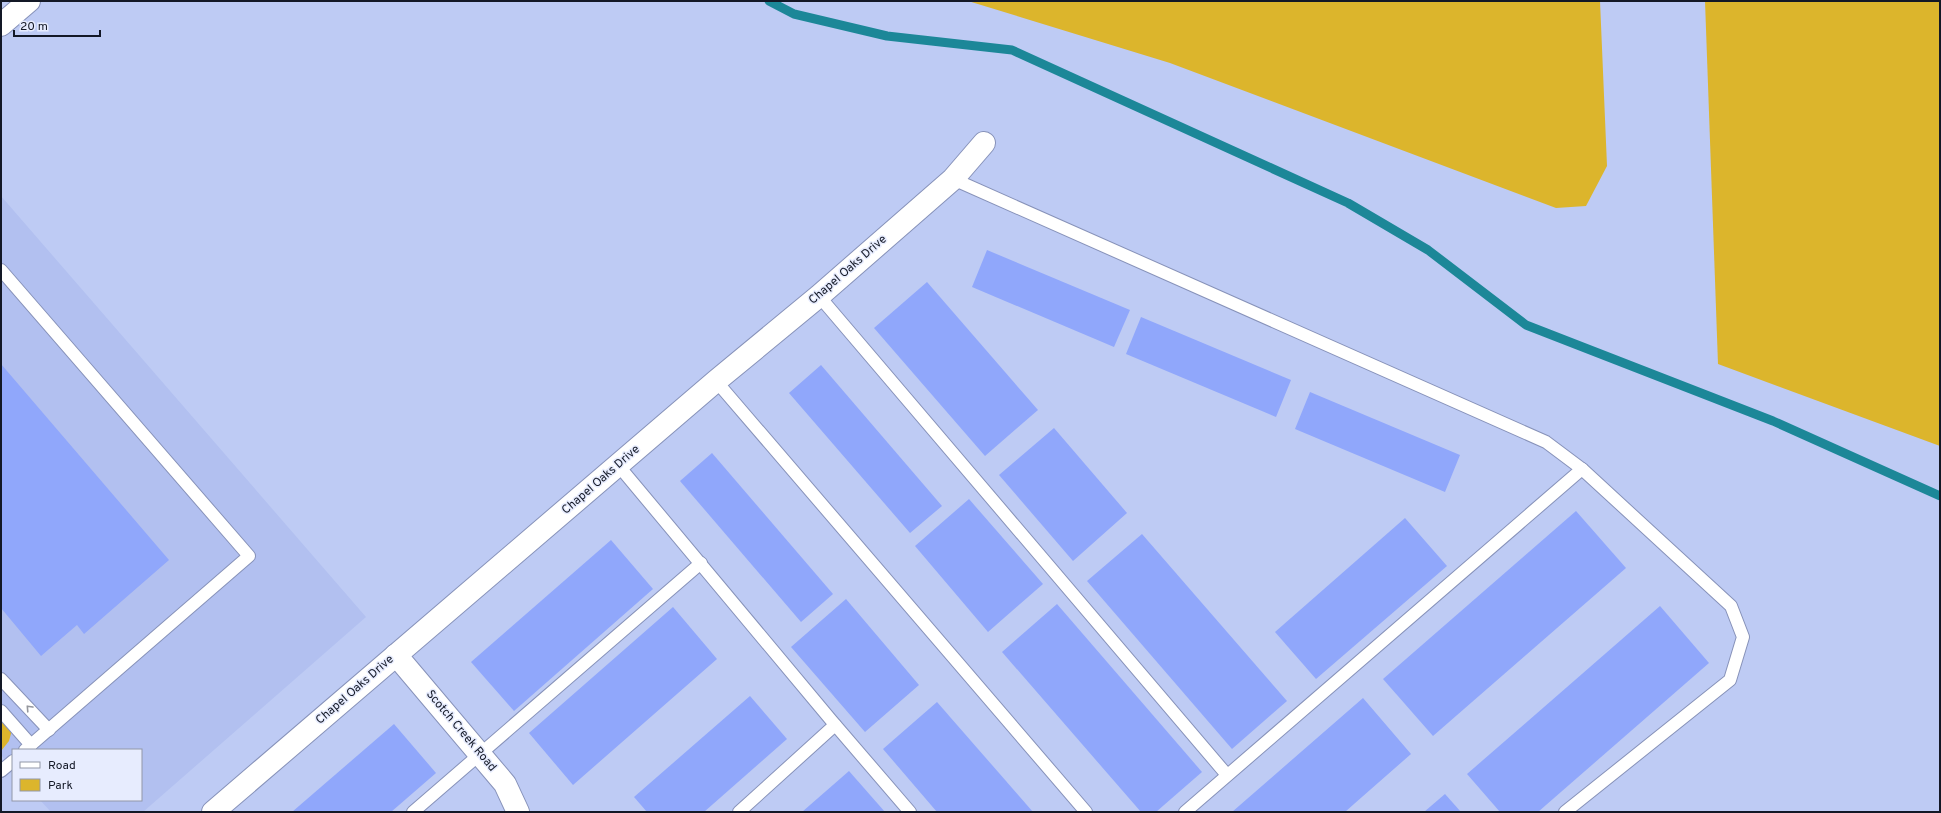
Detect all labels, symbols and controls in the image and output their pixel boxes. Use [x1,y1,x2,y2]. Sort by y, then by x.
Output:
scale bar [14,12,100,38]
text: 20 m [20,19,48,35]
street label: Chapel Oaks Drive [806,232,890,308]
street label: Chapel Oaks Drive [559,442,643,518]
street label: Chapel Oaks Drive [313,652,397,728]
street label: Scotch Creek Road [422,687,500,775]
one-way arrow [26,705,33,713]
legend [12,749,142,801]
text: Road [48,758,76,774]
text: Park [48,778,73,794]

